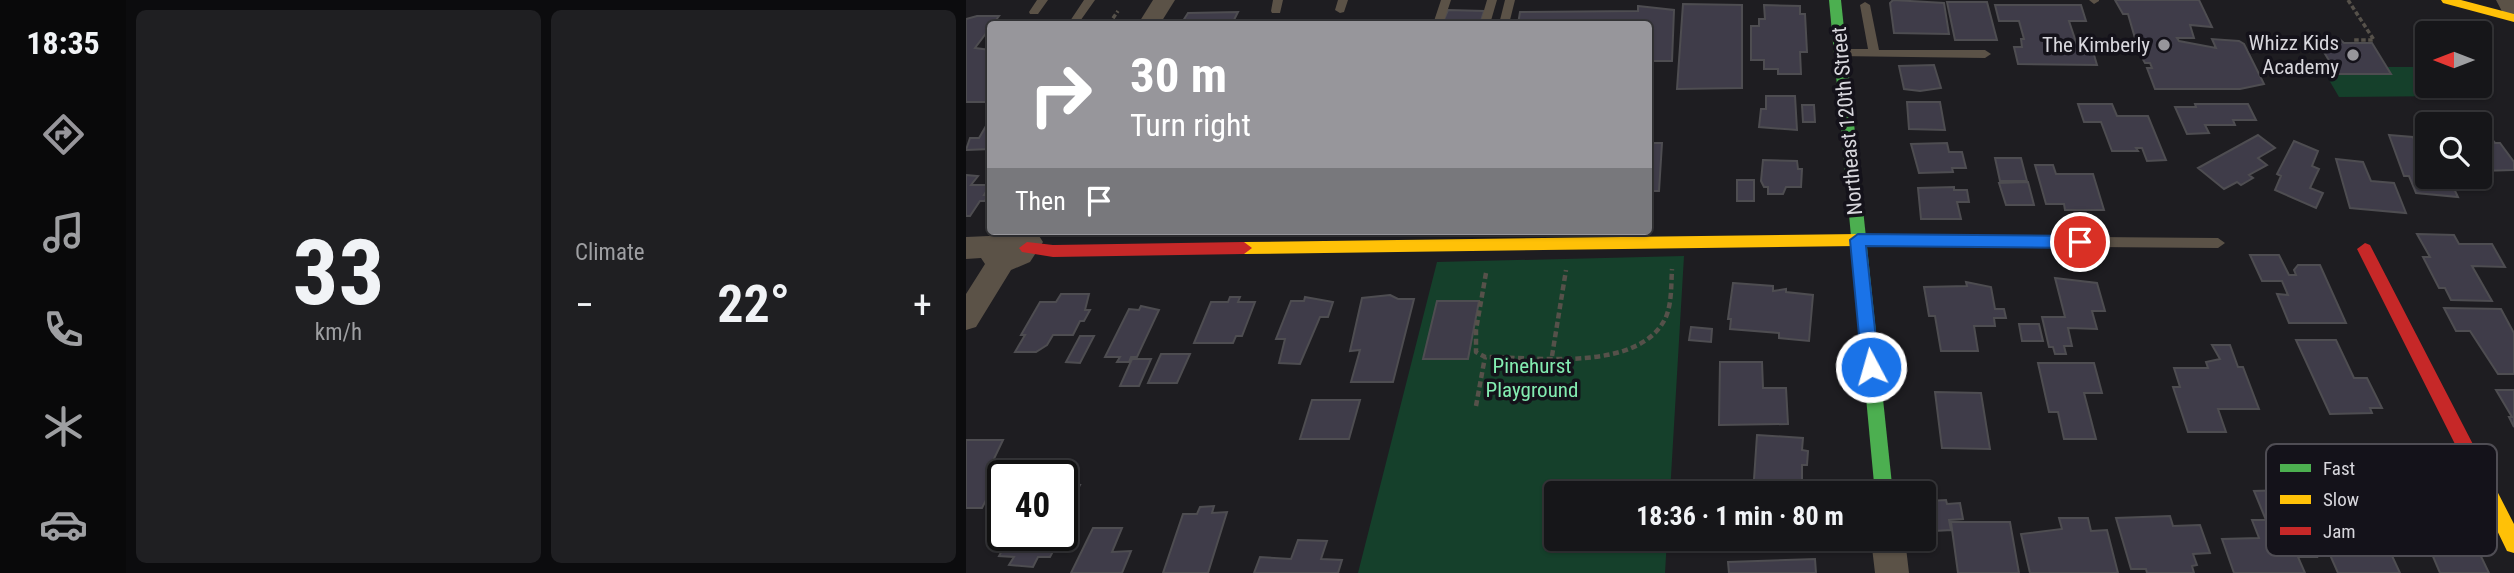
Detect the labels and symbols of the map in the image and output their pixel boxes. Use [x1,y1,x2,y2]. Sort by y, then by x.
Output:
north arrow [2415,21,2492,98]
street label: Northeast 120th Street [1827,26,1867,216]
place label: Whizz Kids Academy [2249,31,2339,79]
place label: The Kimberly [2042,33,2150,57]
marker: The Kimberly [2156,37,2172,53]
marker: Whizz Kids Academy [2345,47,2361,63]
pin [2050,212,2110,272]
position arrow [1834,330,1908,404]
park label: Pinehurst Playground [1486,354,1578,402]
legend [2266,444,2497,556]
text: Fast [2323,457,2355,480]
speed limit sign: 40 [987,460,1078,551]
text: Slow [2323,488,2359,511]
text: Jam [2323,520,2356,543]

